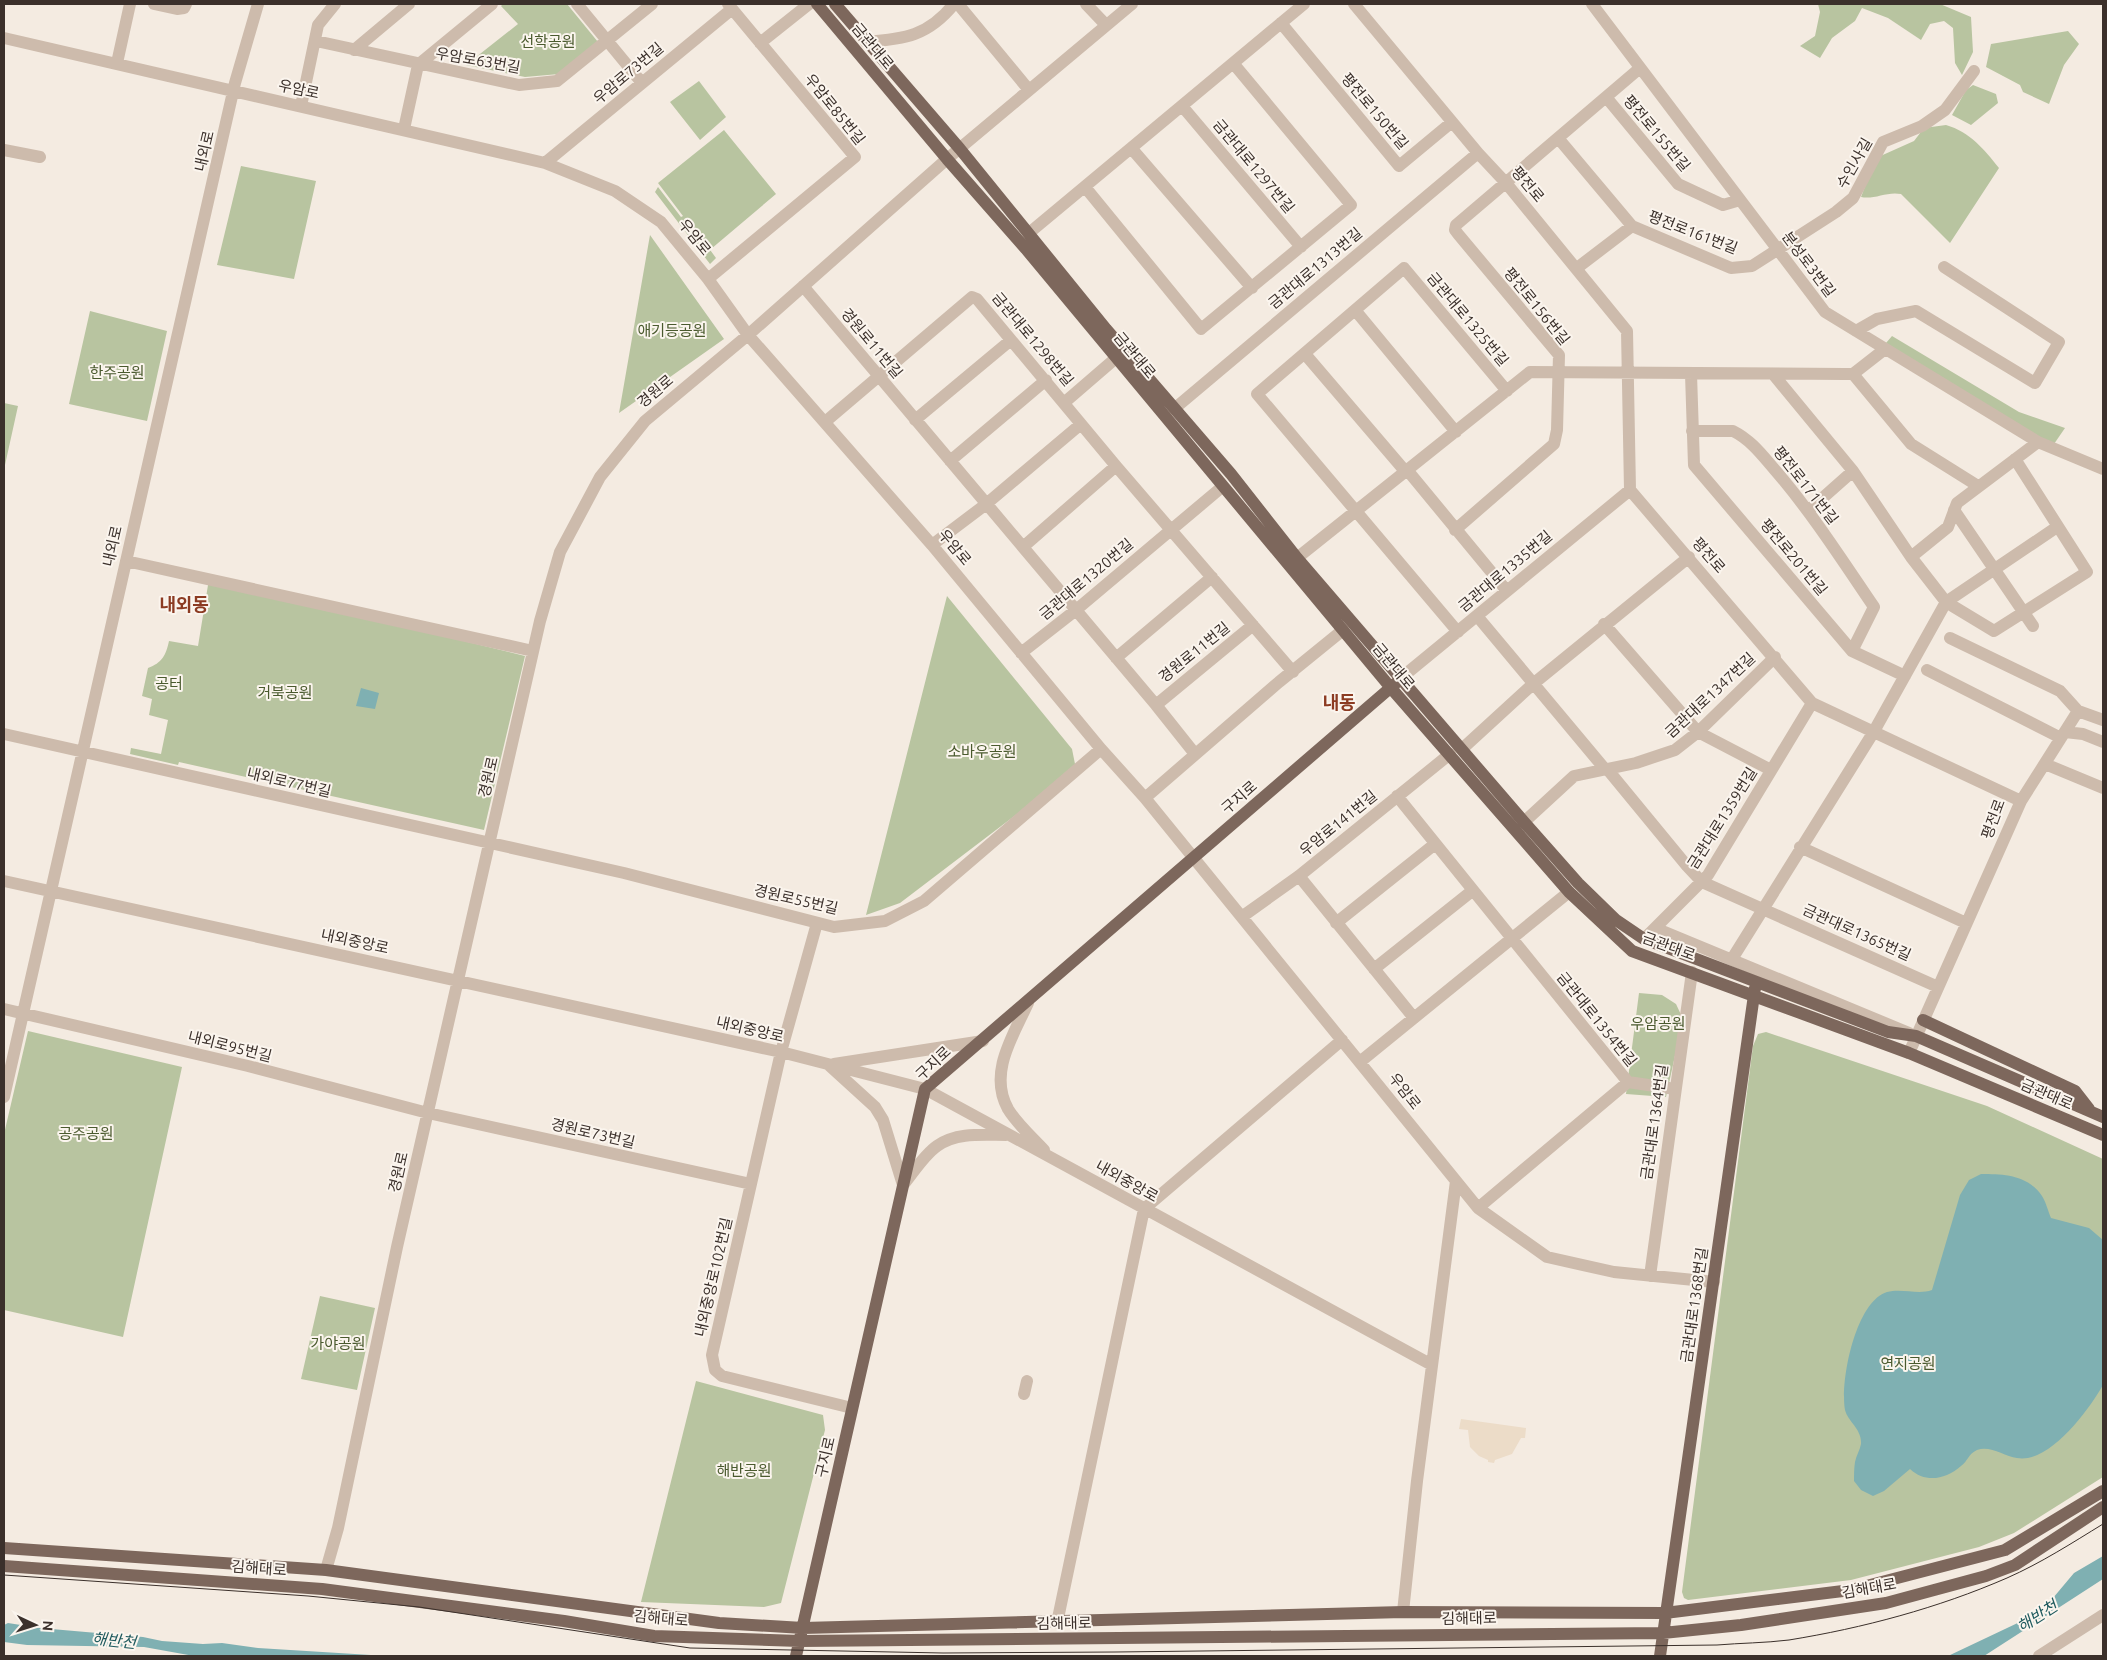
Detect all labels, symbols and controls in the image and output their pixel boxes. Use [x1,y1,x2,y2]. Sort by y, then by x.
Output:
street label: 금관대로 [849,19,897,73]
park label: 선학공원 [520,33,576,50]
street label: 우암로73번길 [590,39,666,107]
street label: 우암로63번길 [434,44,522,76]
street label: 평전로150번길 [1338,69,1412,153]
street label: 우암로85번길 [801,70,869,148]
street label: 우암로 [277,76,321,102]
street label: 평전로155번길 [1620,91,1694,175]
street label: 금관대로1297번길 [1210,116,1298,216]
street label: 내외로 [191,129,217,173]
street label: 수인사길 [1833,135,1875,191]
street label: 평전로 [1508,163,1548,205]
street label: 평전로161번길 [1646,207,1740,257]
street label: 우암로 [675,216,715,258]
street label: 금관대로1313번길 [1265,224,1365,312]
street label: 분성로3번길 [1779,228,1839,300]
street label: 평전로156번길 [1501,264,1573,348]
street label: 금관대로1325번길 [1424,269,1512,369]
street label: 금관대로1298번길 [989,289,1077,389]
street label: 경원로11번길 [838,305,906,381]
park label: 애기등공원 [637,322,707,339]
street label: 금관대로 [1111,328,1159,382]
park label: 한주공원 [89,364,145,381]
street label: 경원로 [634,371,676,411]
street label: 평전로171번길 [1770,443,1842,527]
street label: 평전로201번길 [1757,515,1831,599]
street label: 내외로 [99,524,125,568]
street label: 우암로 [935,526,975,568]
street label: 금관대로1335번길 [1455,527,1555,615]
street label: 평전로 [1689,534,1729,576]
street label: 금관대로1320번길 [1036,535,1136,623]
district label: 내외동 [159,594,209,614]
street label: 경원로11번길 [1155,618,1233,686]
street label: 금관대로 [1370,639,1418,693]
street label: 금관대로1347번길 [1662,649,1758,741]
park label: 공터 [155,675,183,692]
park label: 거북공원 [257,684,313,701]
district label: 내동 [1322,692,1356,712]
park label: 소바우공원 [947,743,1017,760]
street label: 경원로 [475,755,501,799]
street label: 내외로77번길 [245,764,333,800]
street label: 금관대로1359번길 [1684,764,1760,872]
street label: 구지로 [1218,777,1260,817]
street label: 우암로141번길 [1296,787,1380,859]
street label: 평전로 [1978,797,2008,841]
street label: 경원로55번길 [752,881,840,917]
street label: 금관대로1365번길 [1800,901,1914,963]
street label: 내외중앙로 [319,926,391,956]
street label: 금관대로 [1640,929,1698,963]
street label: 금관대로1354번길 [1554,968,1640,1070]
street label: 내외중앙로 [714,1013,786,1045]
park label: 우암공원 [1630,1015,1686,1032]
street label: 내외로95번길 [186,1027,274,1065]
street label: 구지로 [912,1043,954,1083]
street label: 금관대로1364번길 [1637,1063,1671,1181]
street label: 우암로 [1386,1069,1424,1113]
street label: 금관대로 [2018,1075,2076,1113]
street label: 경원로73번길 [549,1115,637,1151]
park label: 공주공원 [58,1125,114,1142]
street label: 경원로 [385,1150,411,1194]
street label: 내외중앙로 [1093,1157,1161,1205]
street label: 내외중앙로102번길 [691,1216,735,1338]
street label: 금관대로1368번길 [1677,1246,1711,1364]
park label: 가야공원 [310,1335,366,1352]
park label: 연지공원 [1880,1355,1936,1372]
street label: 구지로 [812,1435,838,1479]
park label: 해반공원 [716,1462,772,1479]
street label: 김해대로 [231,1558,287,1578]
street label: 김해대로 [1840,1575,1898,1601]
water label: 해반천 [2014,1595,2062,1636]
north arrow [10,1600,60,1650]
street label: 김해대로 [633,1607,689,1629]
street label: 김해대로 [1441,1609,1497,1627]
street label: 김해대로 [1036,1614,1092,1632]
text: N [40,1620,56,1632]
water label: 해반천 [91,1629,139,1651]

